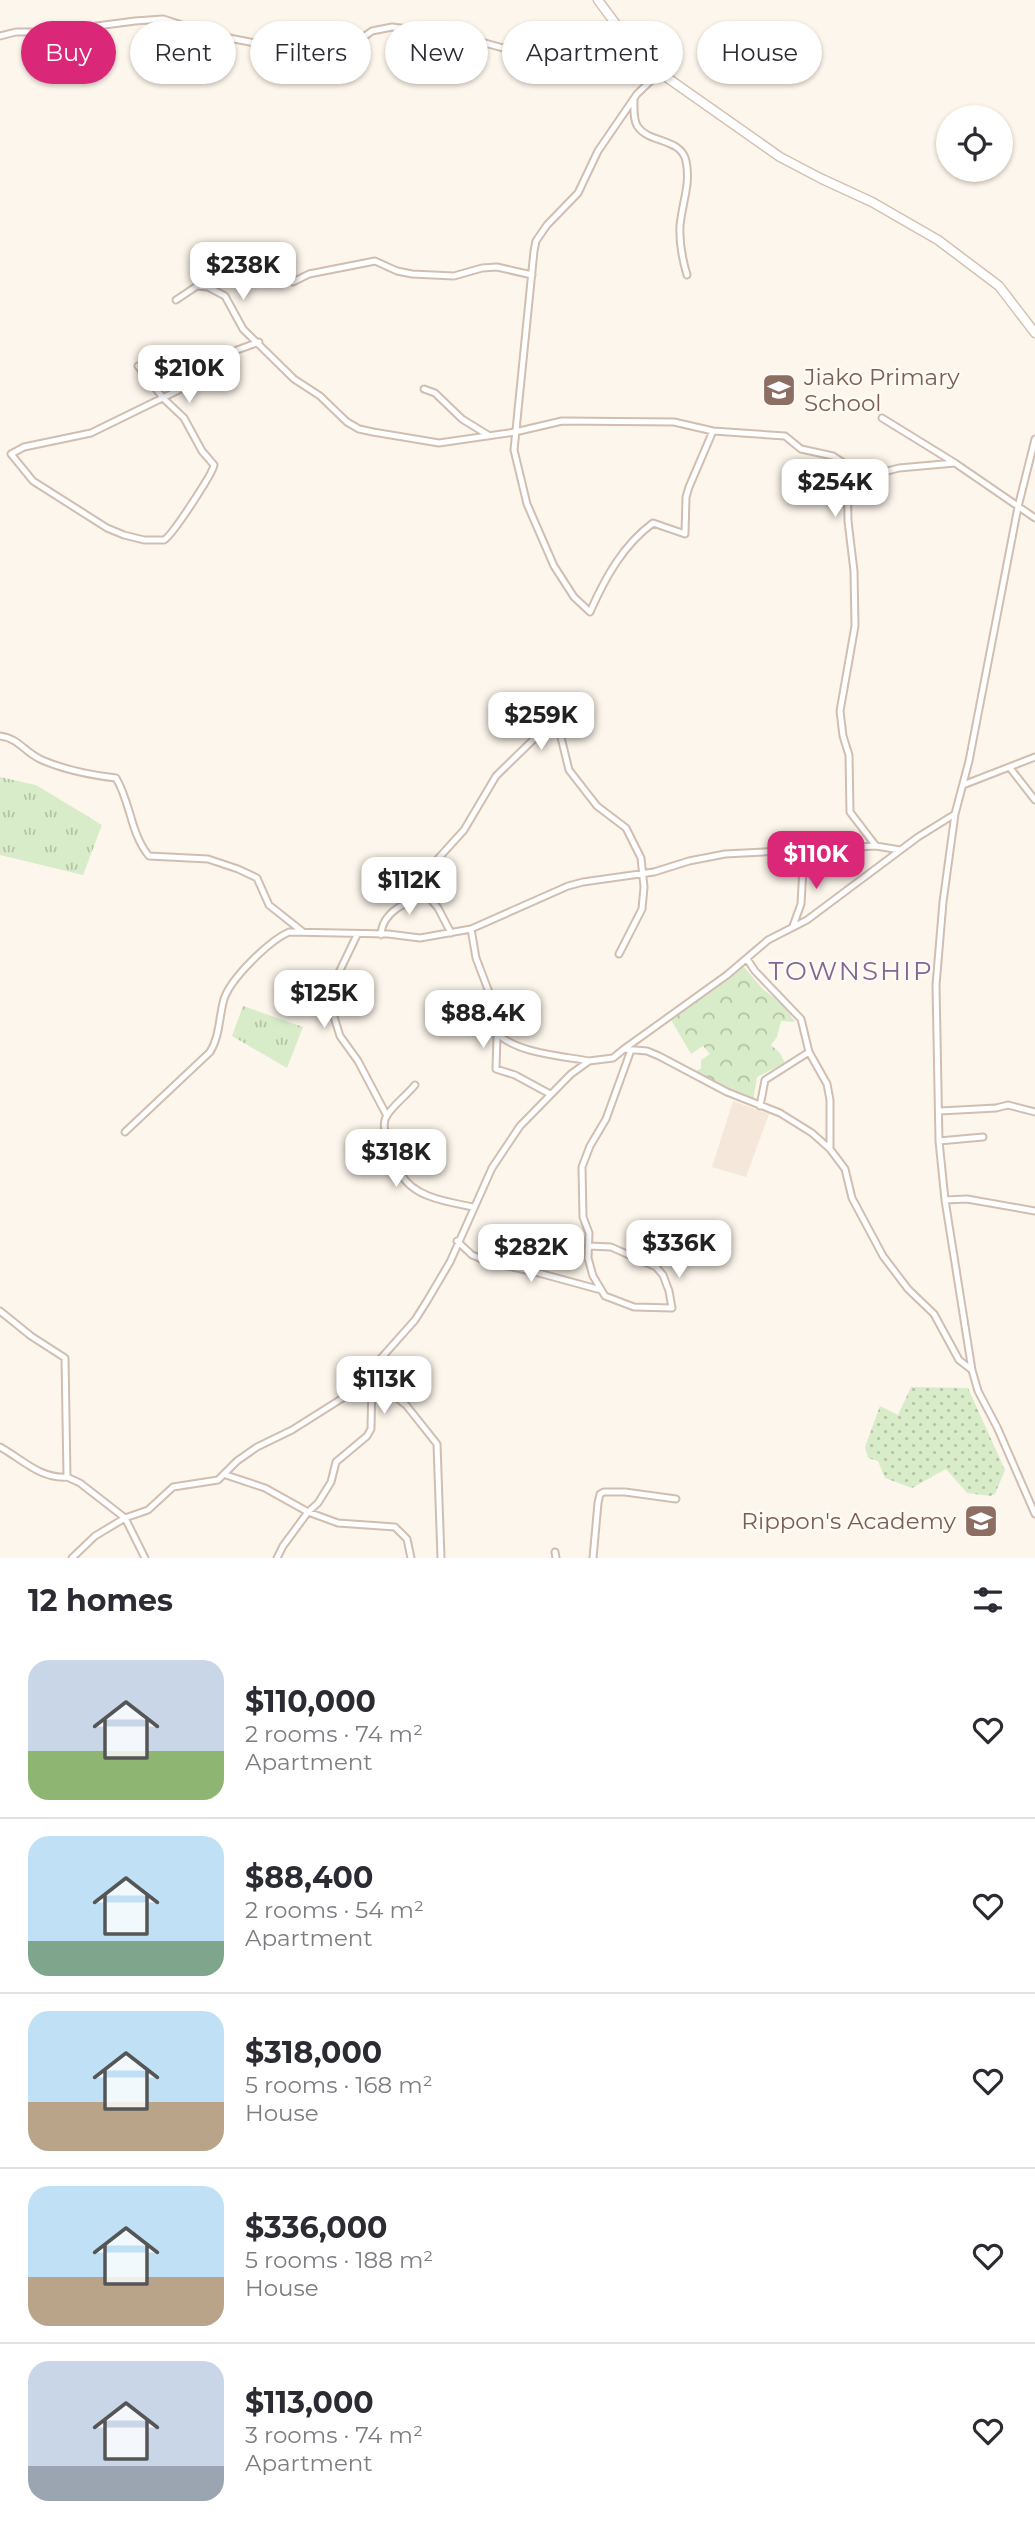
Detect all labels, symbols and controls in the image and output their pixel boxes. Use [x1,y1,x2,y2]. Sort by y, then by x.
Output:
chip: Buy [21,21,116,84]
chip: Rent [130,21,236,84]
chip: Filters [250,21,371,84]
chip: New [385,21,488,84]
chip: Apartment [502,21,683,84]
chip: House [697,21,822,84]
map controls [936,105,1013,182]
button: locate [936,105,1013,182]
pin: $238K [194,243,292,302]
text: $238K [206,251,280,279]
pin: $210K [140,346,238,405]
text: $210K [154,354,224,382]
place label: Jiako Primary School [803,363,960,417]
school or university icon: Jiako Primary School [760,371,798,409]
pin: $254K [786,460,884,519]
text: $254K [798,468,872,496]
pin: $259K [492,692,590,752]
text: $259K [504,701,578,729]
pin: $110K [767,832,865,891]
text: $110K [783,840,849,868]
pin: $112K [360,858,458,917]
text: $112K [377,866,441,894]
district label: TOWNSHIP [768,955,934,987]
pin: $125K [275,970,373,1030]
text: $125K [290,979,358,1007]
pin: $88.4K [426,990,540,1050]
text: $88.4K [441,999,525,1027]
pin: $318K [347,1130,445,1189]
text: $318K [361,1138,431,1166]
pin: $336K [630,1220,728,1280]
pin: $282K [482,1224,580,1284]
text: $336K [642,1229,716,1257]
text: $282K [494,1233,568,1261]
pin: $113K [335,1356,433,1416]
text: $113K [352,1365,416,1393]
school or university icon: Rippon's Academy [962,1502,1000,1540]
place label: Rippon's Academy [741,1507,957,1535]
icon: filters [969,1581,1007,1619]
text: 12 homes [28,1582,173,1619]
text: $110,000 [245,1683,376,1720]
icon: home [84,1688,168,1772]
icon: heart [969,1711,1007,1749]
text: 2 rooms · 74 m² [245,1720,423,1748]
text: Apartment [245,1748,373,1776]
text: $88,400 [245,1859,373,1896]
icon: home [84,1864,168,1948]
icon: heart [969,1887,1007,1925]
text: 2 rooms · 54 m² [245,1896,424,1924]
text: Apartment [245,1924,373,1952]
text: $318,000 [245,2034,382,2071]
icon: home [84,2039,168,2123]
icon: heart [969,2062,1007,2100]
text: 5 rooms · 168 m² [245,2071,433,2099]
text: House [245,2099,319,2127]
text: $336,000 [245,2209,387,2246]
icon: home [84,2214,168,2298]
icon: heart [969,2237,1007,2275]
text: 5 rooms · 188 m² [245,2246,433,2274]
text: House [245,2274,319,2302]
text: $113,000 [245,2384,374,2421]
icon: home [84,2389,168,2473]
icon: heart [969,2412,1007,2450]
text: 3 rooms · 74 m² [245,2421,423,2449]
text: Apartment [245,2449,373,2477]

